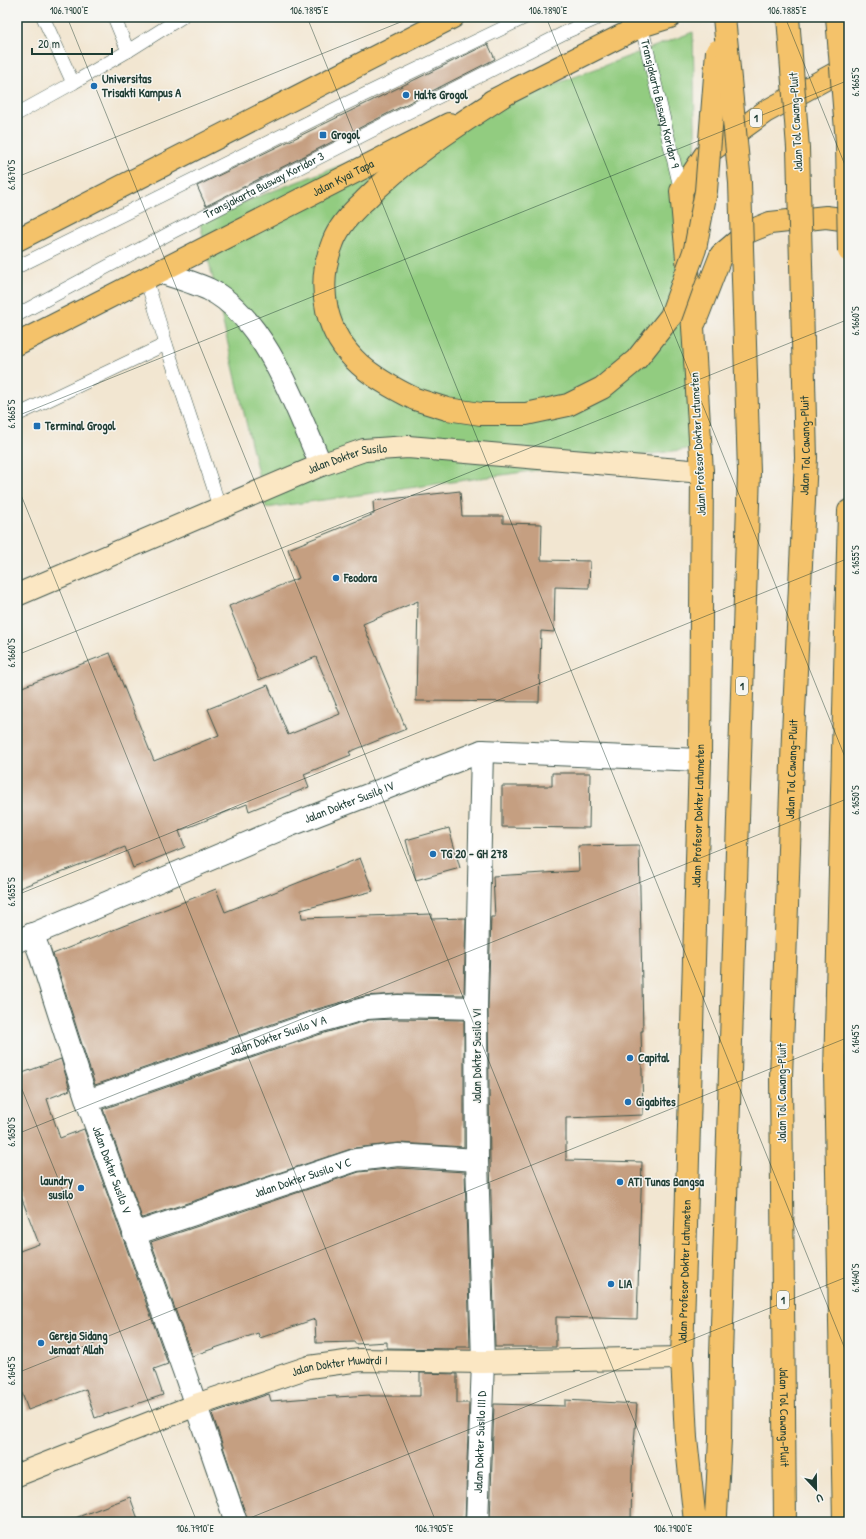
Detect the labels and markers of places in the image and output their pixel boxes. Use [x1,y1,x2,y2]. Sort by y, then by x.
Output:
place label: Universitas Trisakti Kampus A [101,70,181,102]
marker: Universitas Trisakti Kampus A [89,81,99,91]
place label: Halte Grogol [414,86,469,104]
marker: Halte Grogol [401,90,411,100]
place label: Grogol [331,126,360,144]
marker: Grogol [318,130,328,140]
place label: Terminal Grogol [44,417,116,435]
marker: Terminal Grogol [32,421,42,431]
place label: Feodora [343,569,377,586]
marker: Feodora [331,573,341,583]
place label: TG 20 - GH 278 [440,845,508,862]
marker: TG 20 - GH 278 [428,849,438,859]
place label: Capital [638,1049,670,1067]
marker: Capital [625,1053,635,1063]
place label: Gigabites [636,1093,676,1111]
marker: Gigabites [623,1097,633,1107]
place label: laundry susilo [41,1172,73,1203]
place label: ATI Tunas Bangsa [628,1173,704,1191]
marker: ATI Tunas Bangsa [615,1177,625,1187]
marker: laundry susilo [76,1183,86,1193]
place label: LIA [619,1275,632,1292]
marker: LIA [606,1279,616,1289]
place label: Gereja Sidang Jemaat Allah [49,1327,108,1358]
marker: Gereja Sidang Jemaat Allah [36,1338,46,1348]

